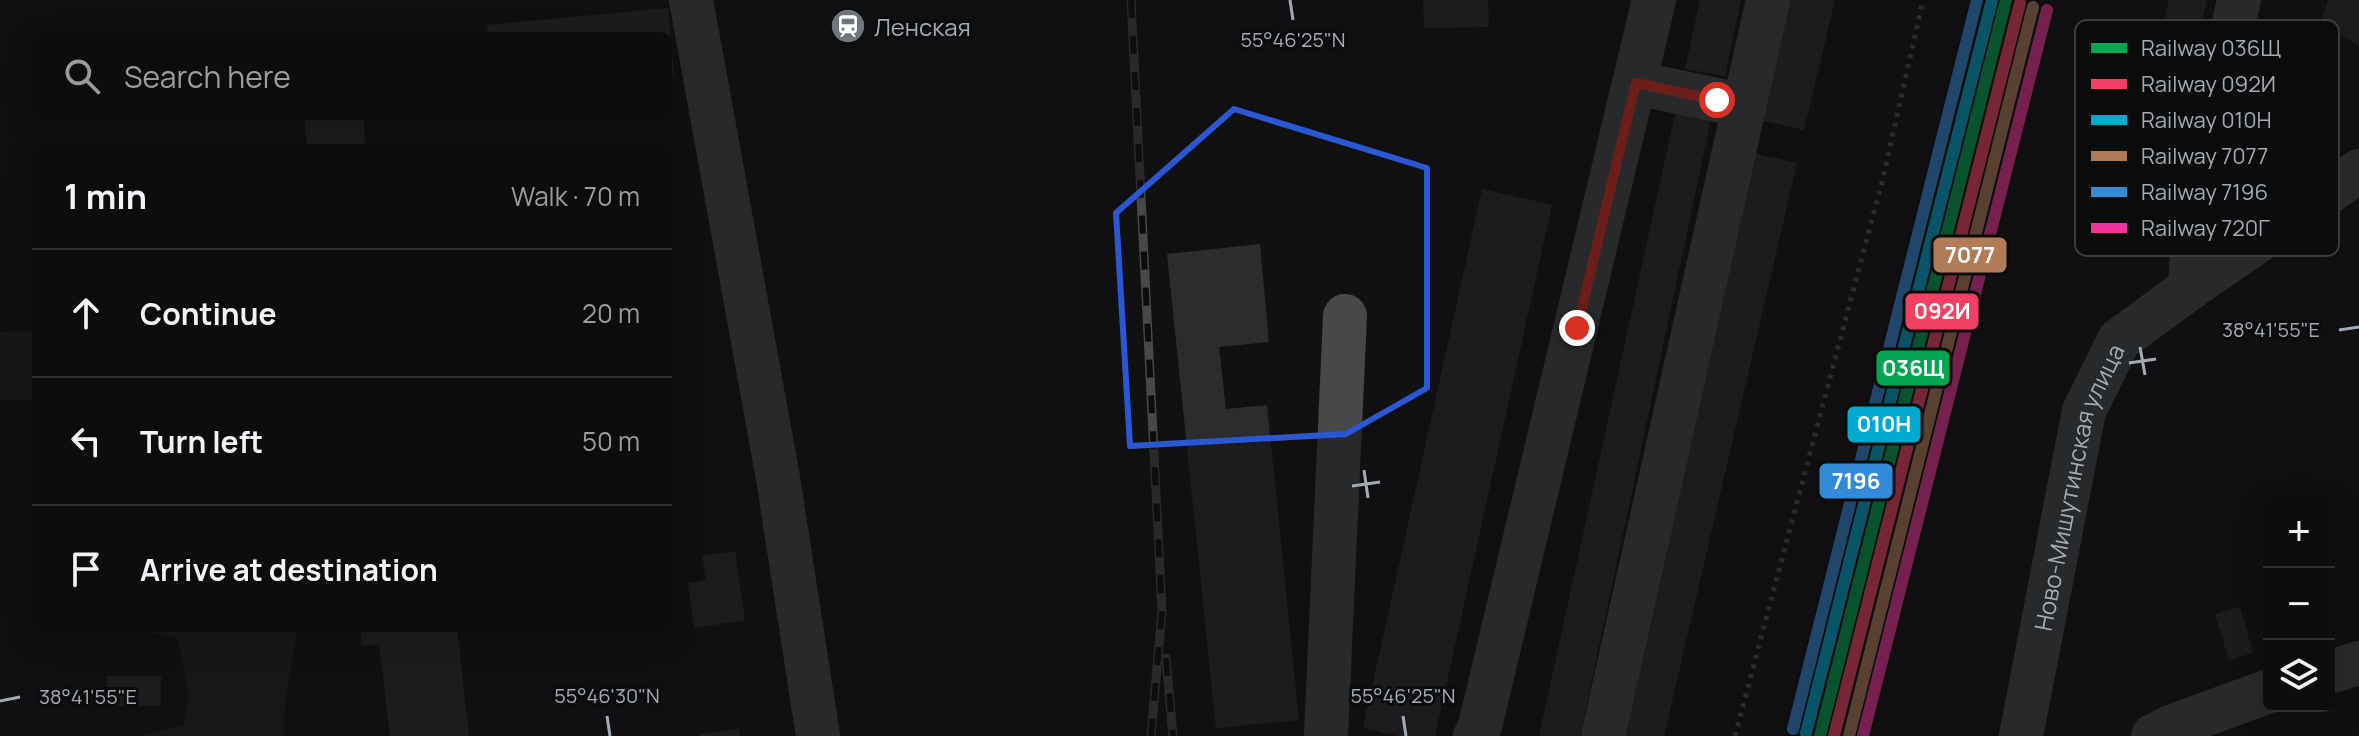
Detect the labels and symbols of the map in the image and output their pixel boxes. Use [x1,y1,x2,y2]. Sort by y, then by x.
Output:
station icon: Ленская [829,7,867,45]
place label: Ленская [874,10,971,43]
legend [2075,20,2339,256]
text: 55°46'25"N [1240,26,1346,53]
text: Railway 036Щ [2141,33,2281,63]
text: Railway 092И [2141,69,2276,99]
route start [1699,82,1735,118]
text: Railway 010Н [2141,105,2272,135]
text: Railway 7077 [2141,141,2268,171]
text: Railway 7196 [2141,177,2268,207]
text: Railway 720Г [2141,213,2270,243]
line badge: 7077 [1932,236,2008,274]
text: 7077 [1945,240,1995,270]
line badge: 092И [1904,292,1980,331]
text: 092И [1913,296,1971,326]
route end [1559,310,1595,346]
text: 38°41'55"E [2222,316,2320,343]
street label: Ново-Мишутинская улица [2025,338,2131,634]
line badge: 036Щ [1875,349,1951,387]
text: 036Щ [1882,353,1945,383]
line badge: 010Н [1846,405,1922,444]
text: 010Н [1857,409,1911,439]
line badge: 7196 [1818,462,1894,500]
text: 7196 [1832,466,1880,496]
text: 55°46'30"N [554,682,660,709]
text: 55°46'25"N [1350,682,1456,709]
text: 38°41'55"E [39,683,137,710]

